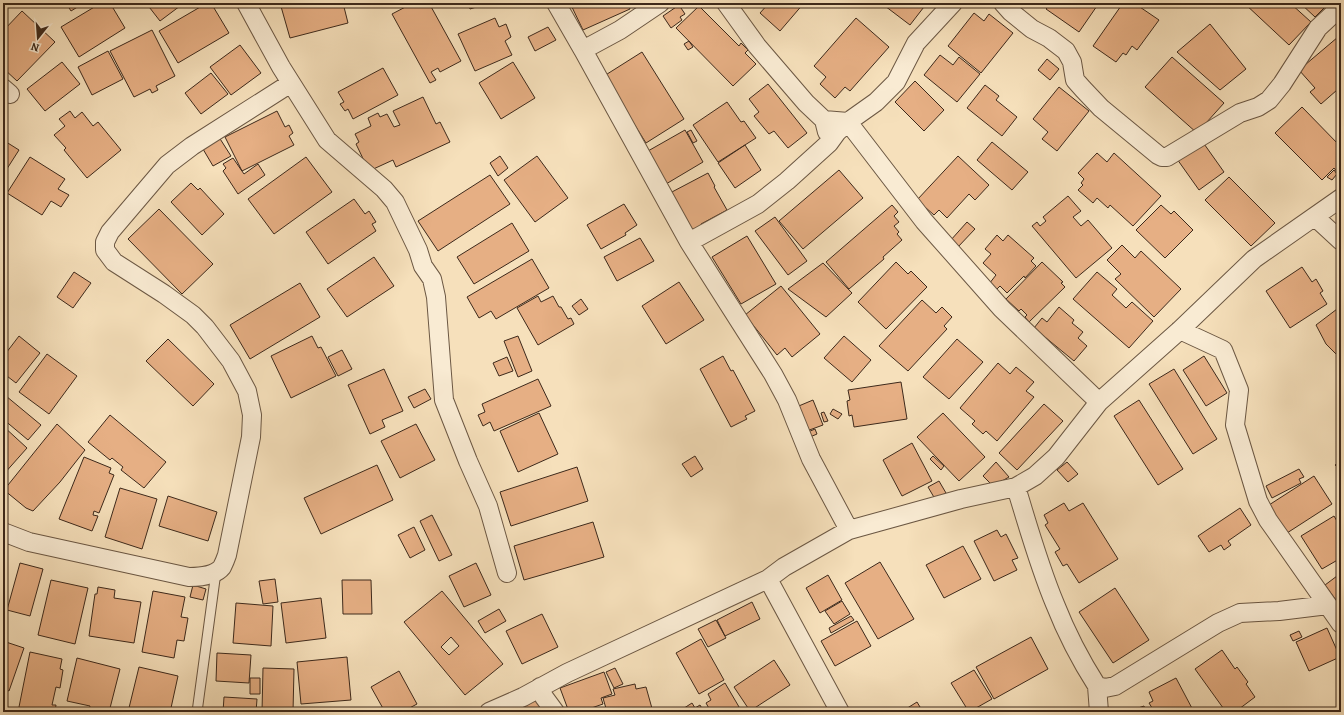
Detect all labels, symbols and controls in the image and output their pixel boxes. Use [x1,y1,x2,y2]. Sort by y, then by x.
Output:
north arrow [18,18,58,58]
text: N [29,39,41,55]

